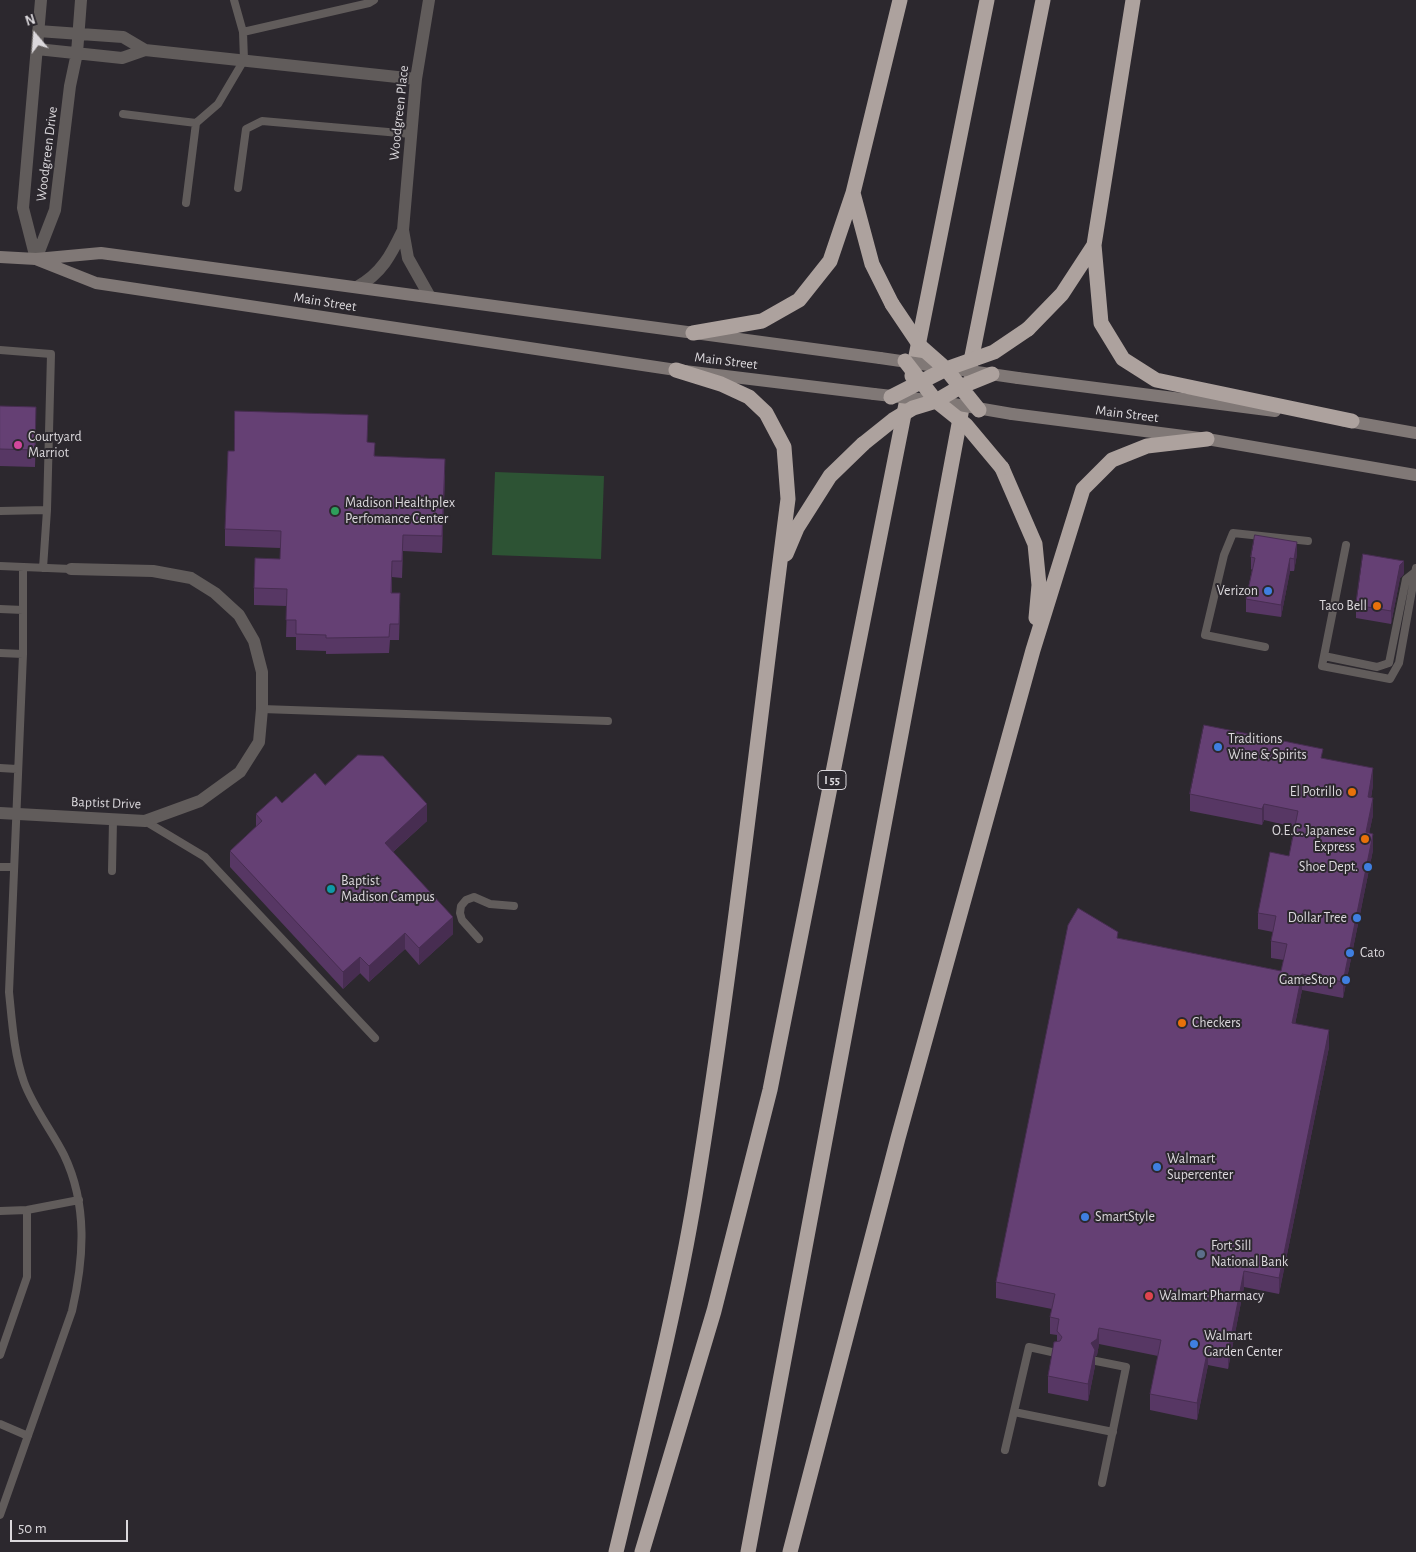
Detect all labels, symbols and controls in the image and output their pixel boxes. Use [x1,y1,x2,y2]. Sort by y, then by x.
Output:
north arrow [10,10,60,60]
text: N [24,13,37,29]
street label: Woodgreen Place [386,65,412,161]
street label: Woodgreen Drive [33,105,61,203]
street label: Main Street [292,289,358,315]
street label: Main Street [694,349,758,373]
street label: Main Street [1095,402,1159,426]
place label: Courtyard Marriot [28,429,82,462]
marker: Courtyard Marriot [12,439,24,451]
place label: Madison Healthplex Perfomance Center [345,495,455,528]
marker: Madison Healthplex Perfomance Center [329,505,341,517]
place label: Verizon [1217,583,1258,599]
marker: Verizon [1262,585,1274,597]
place label: Taco Bell [1319,598,1367,614]
marker: Taco Bell [1371,600,1383,612]
place label: Traditions Wine & Spirits [1228,731,1307,764]
marker: Traditions Wine & Spirits [1212,741,1224,753]
road number: I 55 [818,770,846,790]
place label: El Potrillo [1290,784,1342,800]
marker: El Potrillo [1346,786,1358,798]
street label: Baptist Drive [71,793,141,813]
place label: O.E.C. Japanese Express [1272,823,1355,856]
marker: O.E.C. Japanese Express [1359,833,1371,845]
place label: Shoe Dept. [1299,859,1358,875]
marker: Shoe Dept. [1362,861,1374,873]
place label: Baptist Madison Campus [341,873,435,906]
marker: Baptist Madison Campus [325,883,337,895]
place label: Dollar Tree [1288,910,1347,926]
marker: Dollar Tree [1351,912,1363,924]
place label: Cato [1360,945,1385,961]
marker: Cato [1344,947,1356,959]
place label: GameStop [1279,972,1336,988]
marker: GameStop [1340,974,1352,986]
place label: Checkers [1192,1015,1241,1031]
marker: Checkers [1176,1017,1188,1029]
place label: Walmart Supercenter [1167,1151,1233,1184]
marker: Walmart Supercenter [1151,1161,1163,1173]
place label: SmartStyle [1095,1209,1155,1225]
marker: SmartStyle [1079,1211,1091,1223]
place label: Fort Sill National Bank [1211,1238,1288,1270]
marker: Fort Sill National Bank [1195,1248,1207,1260]
place label: Walmart Pharmacy [1159,1288,1264,1304]
marker: Walmart Pharmacy [1143,1290,1155,1302]
place label: Walmart Garden Center [1204,1328,1282,1360]
marker: Walmart Garden Center [1188,1338,1200,1350]
scale bar [12,1510,130,1542]
text: 50 m [18,1521,47,1536]

